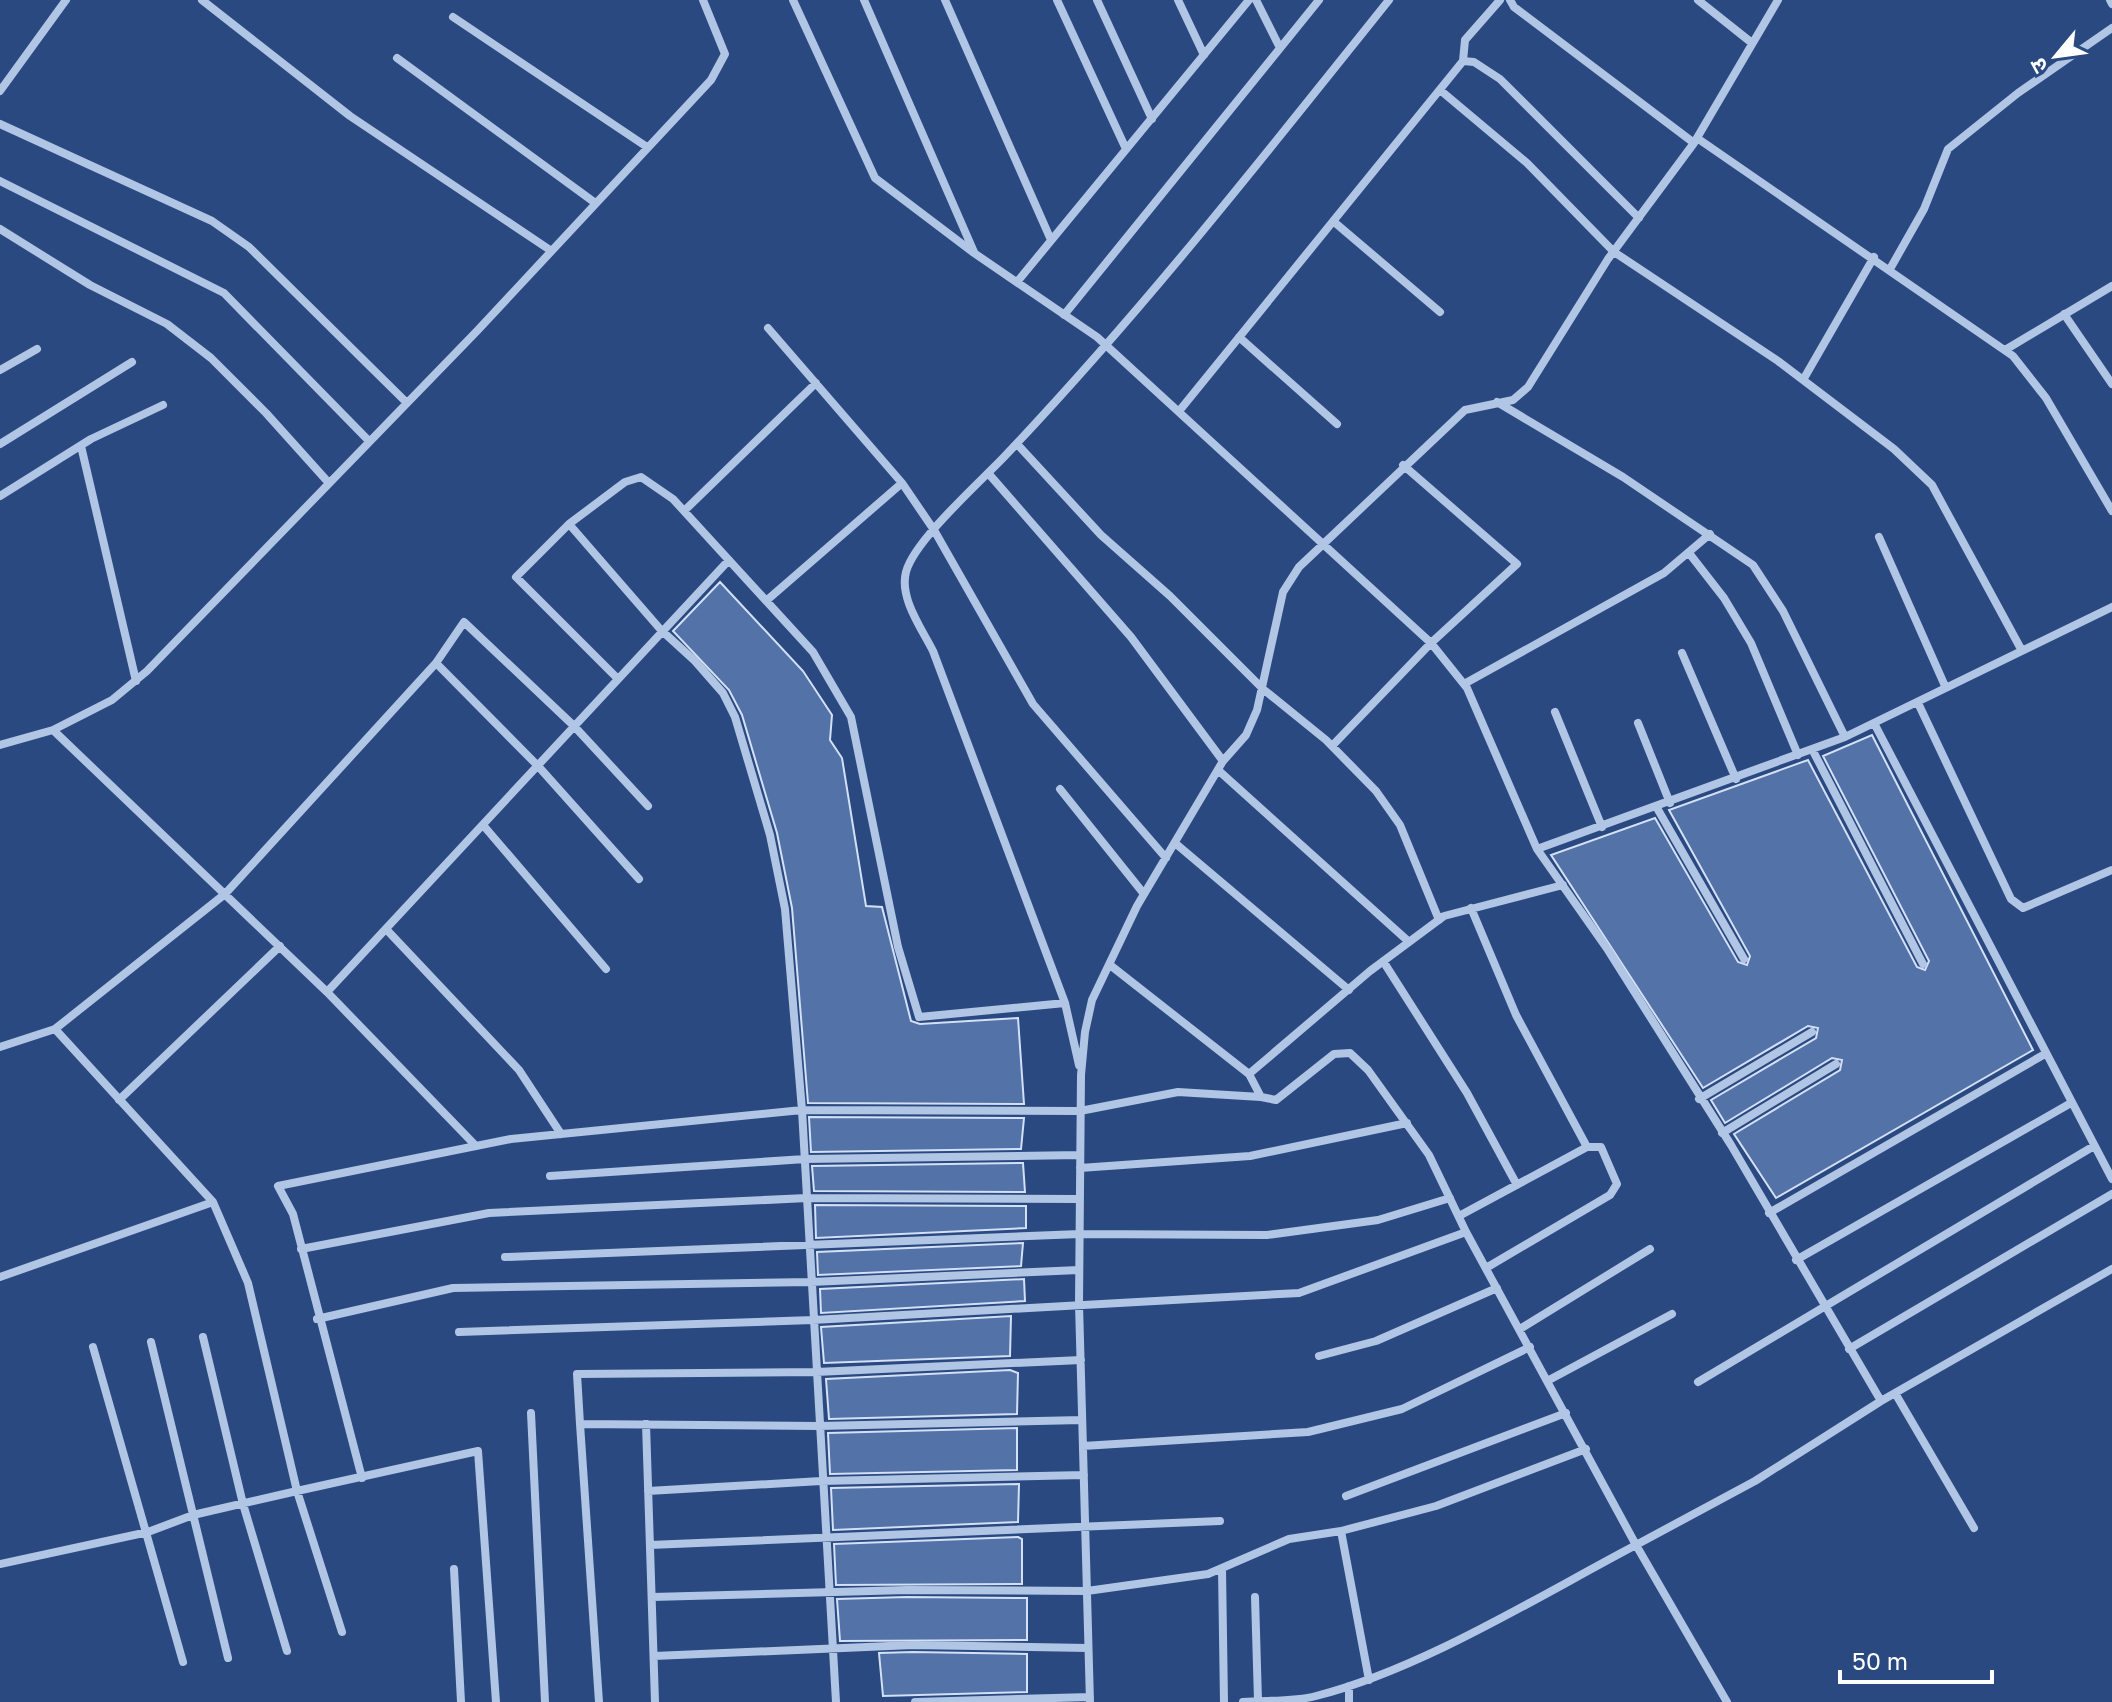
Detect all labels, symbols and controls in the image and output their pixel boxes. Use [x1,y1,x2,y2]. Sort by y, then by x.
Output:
north arrow [2016,16,2096,96]
text: उ [2023,53,2053,78]
scale bar [1840,1634,1992,1684]
text: 50 m [1852,1646,1908,1675]

